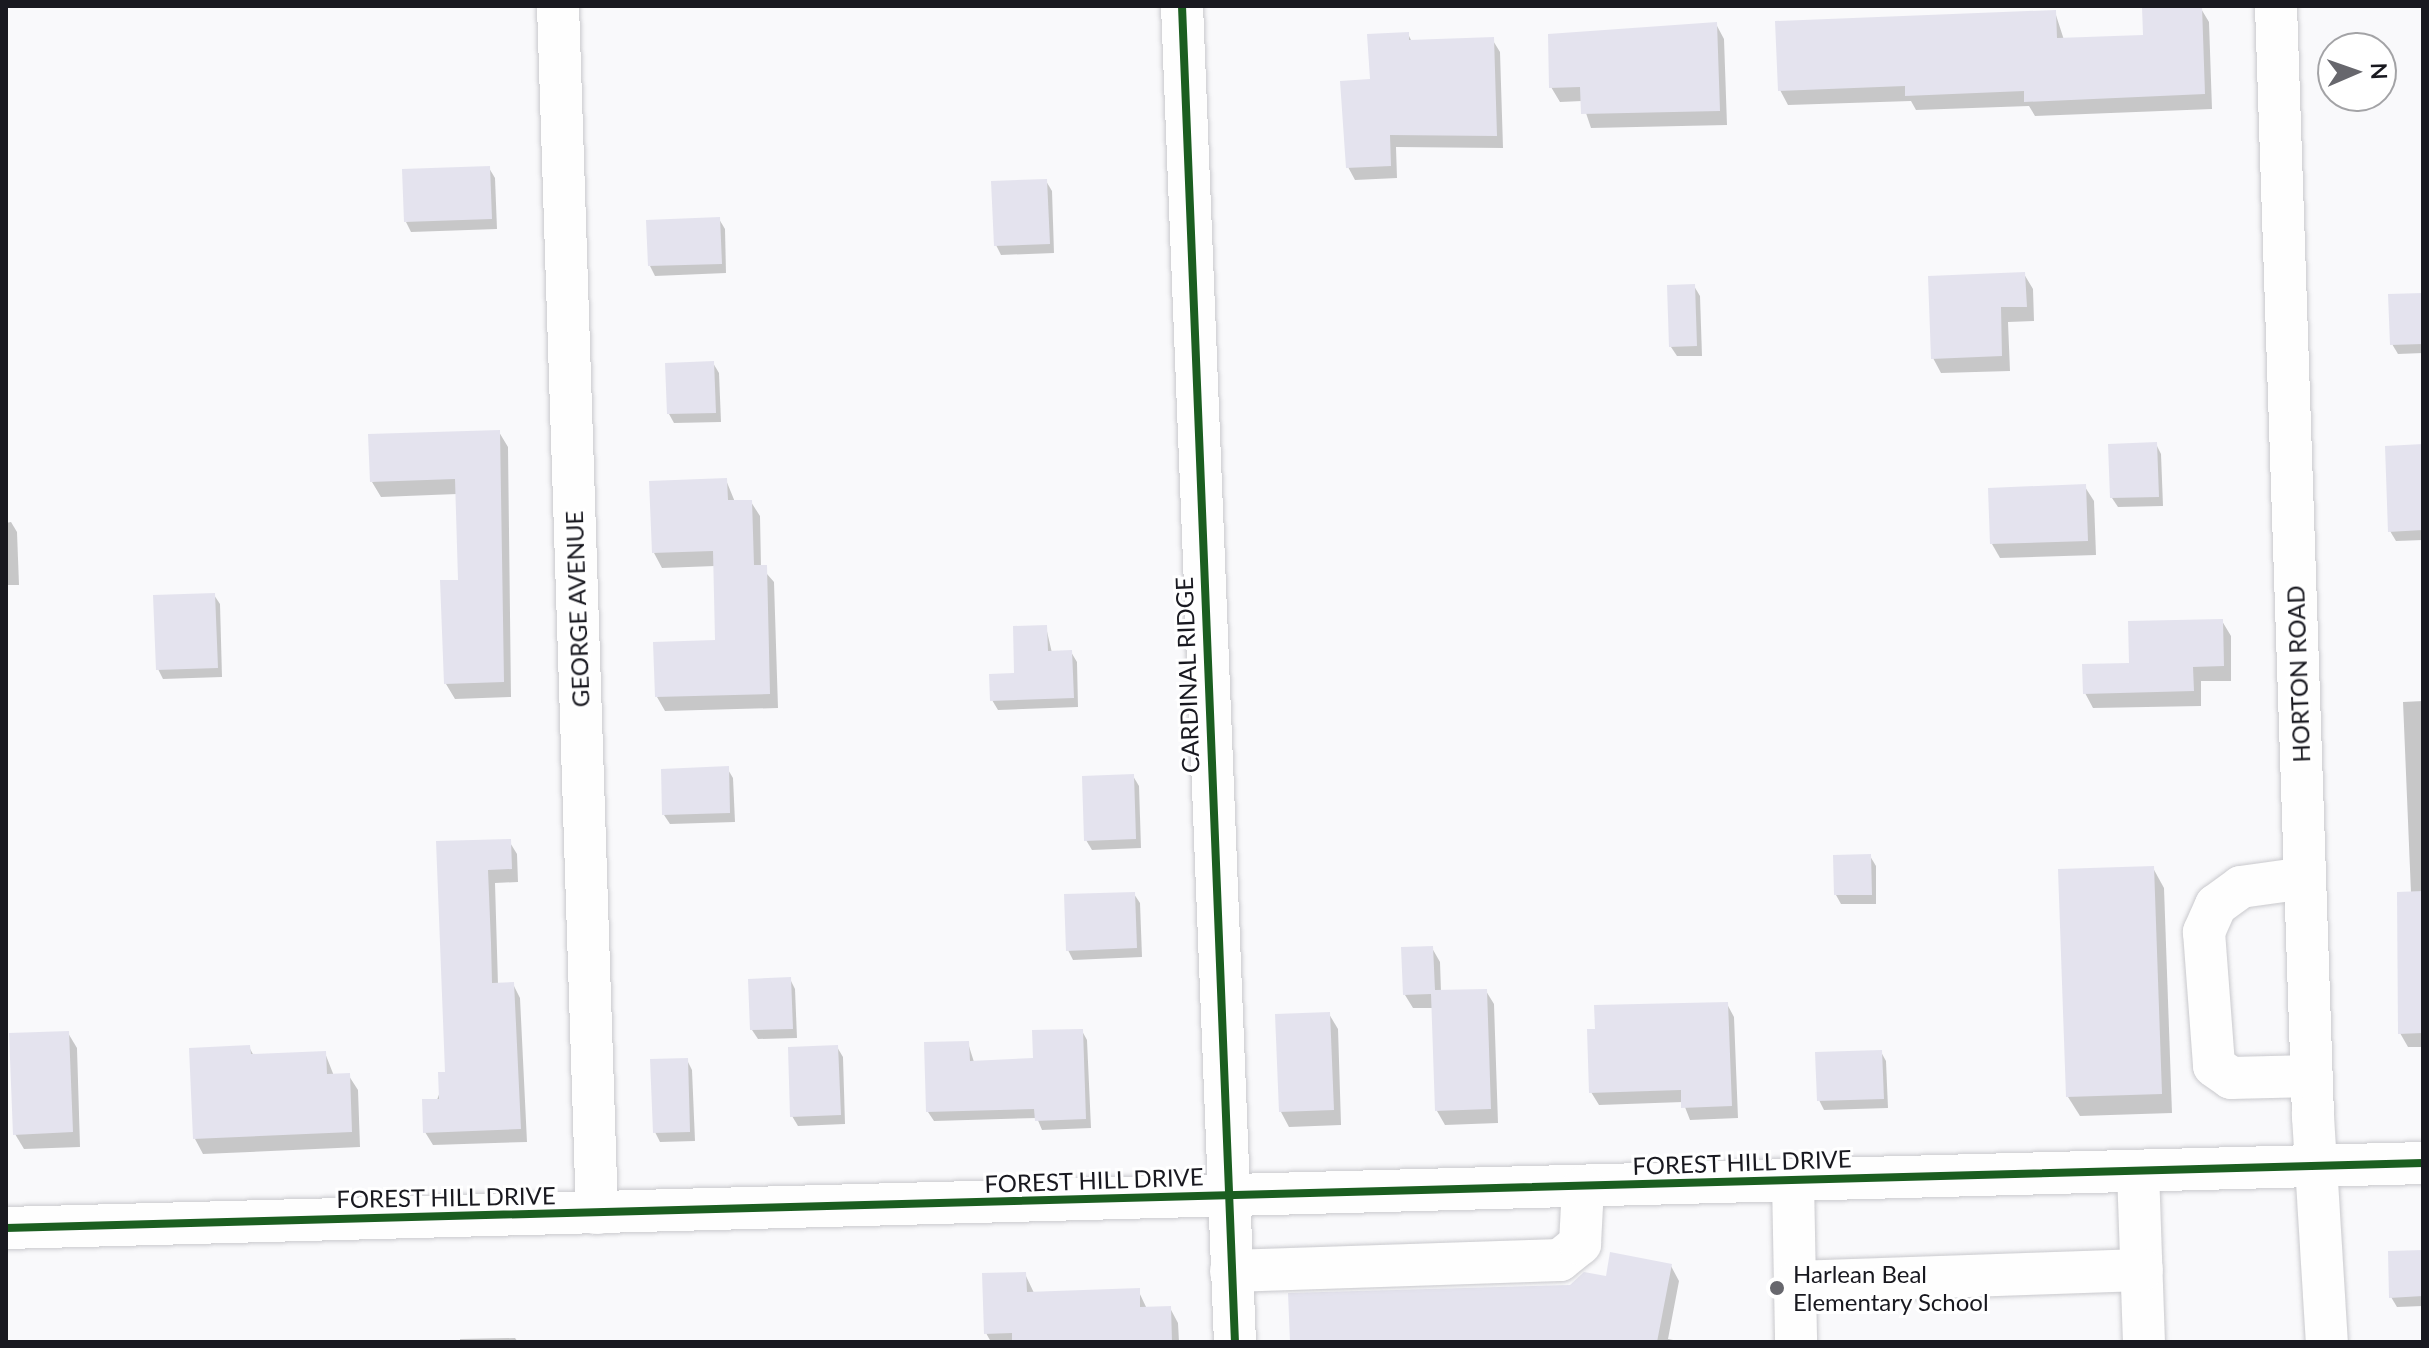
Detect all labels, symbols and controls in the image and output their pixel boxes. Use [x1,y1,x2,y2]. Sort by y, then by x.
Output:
north arrow [2317,32,2397,112]
text: N [2366,62,2393,80]
street label: GEORGE AVENUE [559,510,595,708]
street label: CARDINAL RIDGE [1169,576,1205,774]
street label: HORTON ROAD [2281,585,2315,763]
street label: FOREST HILL DRIVE [1631,1144,1853,1180]
street label: FOREST HILL DRIVE [983,1162,1205,1198]
street label: FOREST HILL DRIVE [335,1181,557,1213]
place label: Harlean Beal Elementary School [1793,1260,1989,1316]
marker: Harlean Beal Elementary School [1768,1279,1786,1297]

